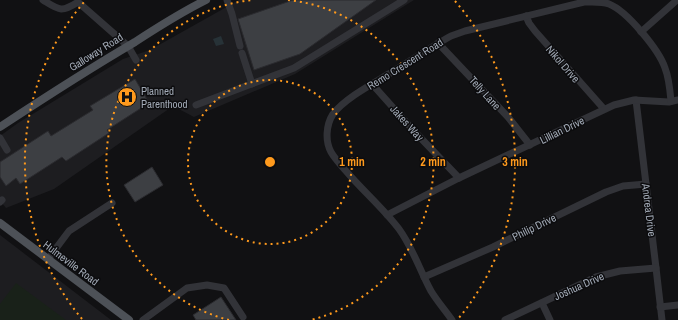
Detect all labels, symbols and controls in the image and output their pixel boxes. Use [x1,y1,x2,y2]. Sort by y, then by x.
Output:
street label: Galloway Road [66,30,126,74]
street label: Remo Crescent Road [365,35,445,93]
street label: Nikol Drive [543,43,583,85]
street label: Telly Lane [466,73,504,113]
place label: Planned Parenthood [141,84,188,111]
hospital icon: Planned Parenthood [116,86,138,108]
street label: Jakes Way [387,102,427,144]
street label: Lillian Drive [537,113,587,147]
text: 1 min [339,154,365,170]
text: 2 min [420,154,446,170]
text: 3 min [502,154,528,170]
centre of rings [263,155,277,169]
street label: Andrea Drive [639,182,659,237]
street label: Philip Drive [510,210,558,244]
street label: Hulmeville Road [40,237,102,289]
street label: Joshua Drive [552,269,606,303]

